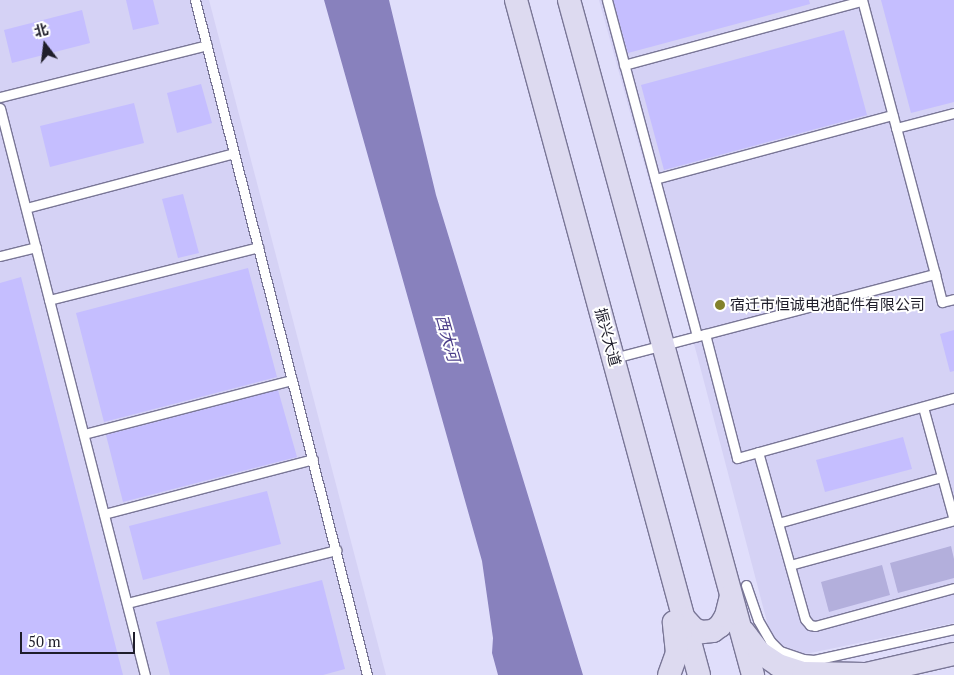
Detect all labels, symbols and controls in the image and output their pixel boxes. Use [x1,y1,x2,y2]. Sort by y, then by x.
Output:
text: 北 [32,19,50,41]
north arrow [20,20,70,70]
place label: 宿迁市恒诚电池配件有限公司 [730,296,925,314]
marker: 宿迁市恒诚电池配件有限公司 [714,299,726,311]
street label: 振兴大道 [592,306,624,368]
water label: 西大河 [432,312,464,364]
scale bar [22,622,138,654]
text: 50 m [28,631,61,651]

